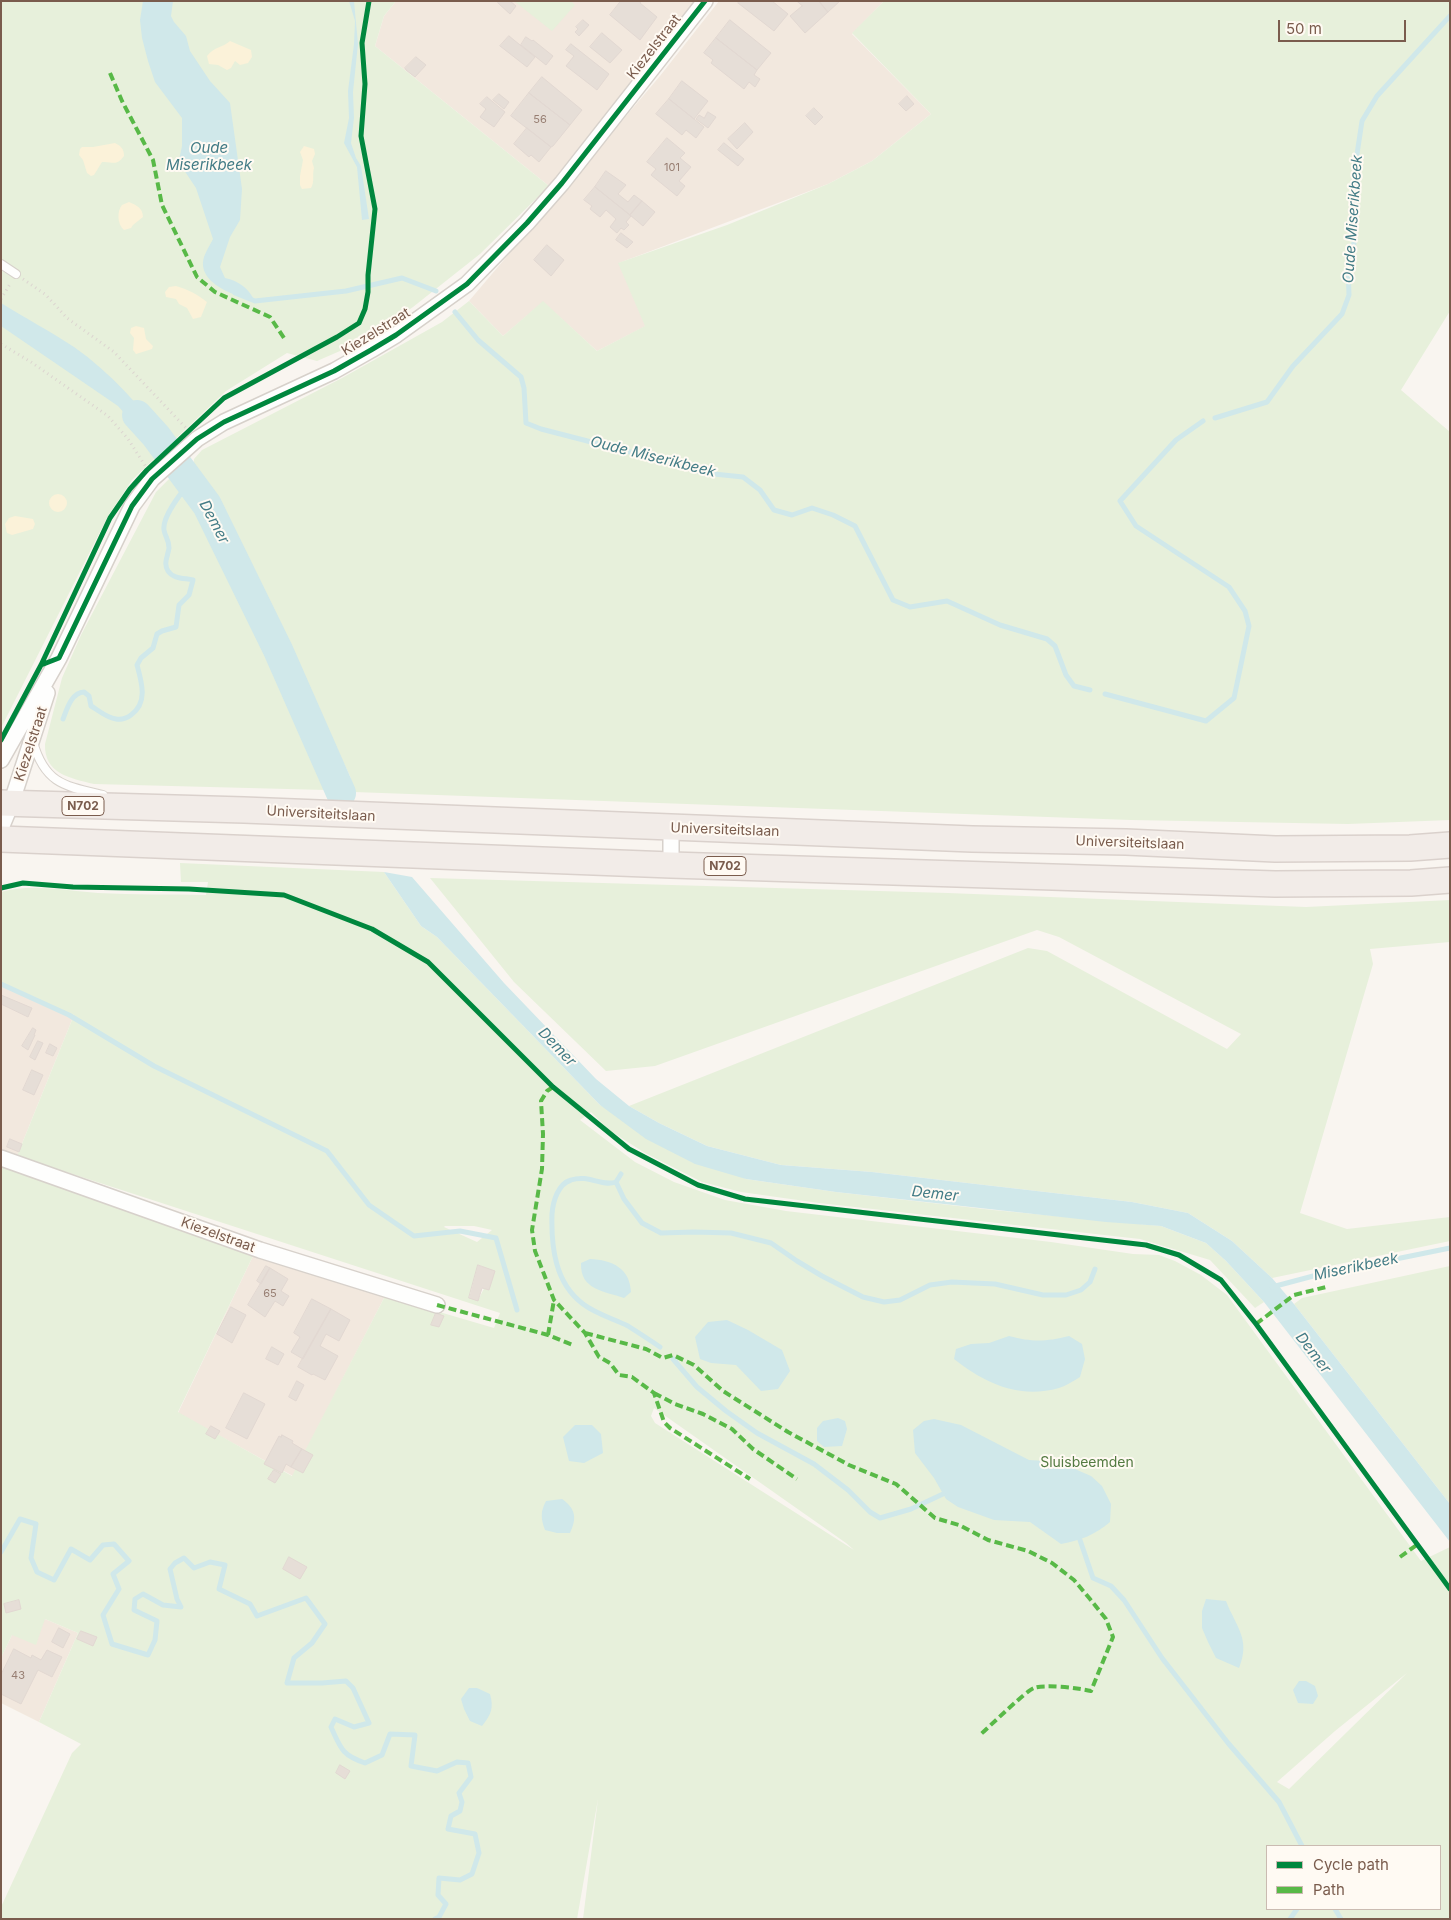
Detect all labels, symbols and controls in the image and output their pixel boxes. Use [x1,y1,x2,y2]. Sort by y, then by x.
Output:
scale bar [1281,10,1408,42]
street label: Kiezelstraat [623,11,685,83]
text: 50 m [1286,19,1322,38]
house number: 56 [533,113,547,127]
water label: Oude Miserikbeek [166,139,252,174]
water label: Oude Miserikbeek [1340,154,1366,284]
house number: 101 [664,161,680,175]
street label: Kiezelstraat [339,304,413,360]
water label: Oude Miserikbeek [588,433,718,481]
water label: Demer [195,497,233,547]
street label: Kiezelstraat [11,705,51,783]
road number: N702 [62,796,104,816]
street label: Universiteitslaan [266,803,376,825]
street label: Universiteitslaan [670,820,780,840]
street label: Universiteitslaan [1075,833,1185,853]
road number: N702 [704,856,746,876]
water label: Demer [534,1024,580,1070]
water label: Demer [911,1183,959,1205]
street label: Kiezelstraat [179,1214,257,1256]
water label: Miserikbeek [1312,1249,1400,1285]
house number: 65 [263,1287,277,1301]
water label: Demer [1291,1329,1335,1377]
park label: Sluisbeemden [1040,1455,1134,1471]
house number: 43 [11,1669,25,1683]
legend [1266,1845,1441,1910]
text: Cycle path [1313,1855,1389,1874]
text: Path [1313,1880,1345,1899]

